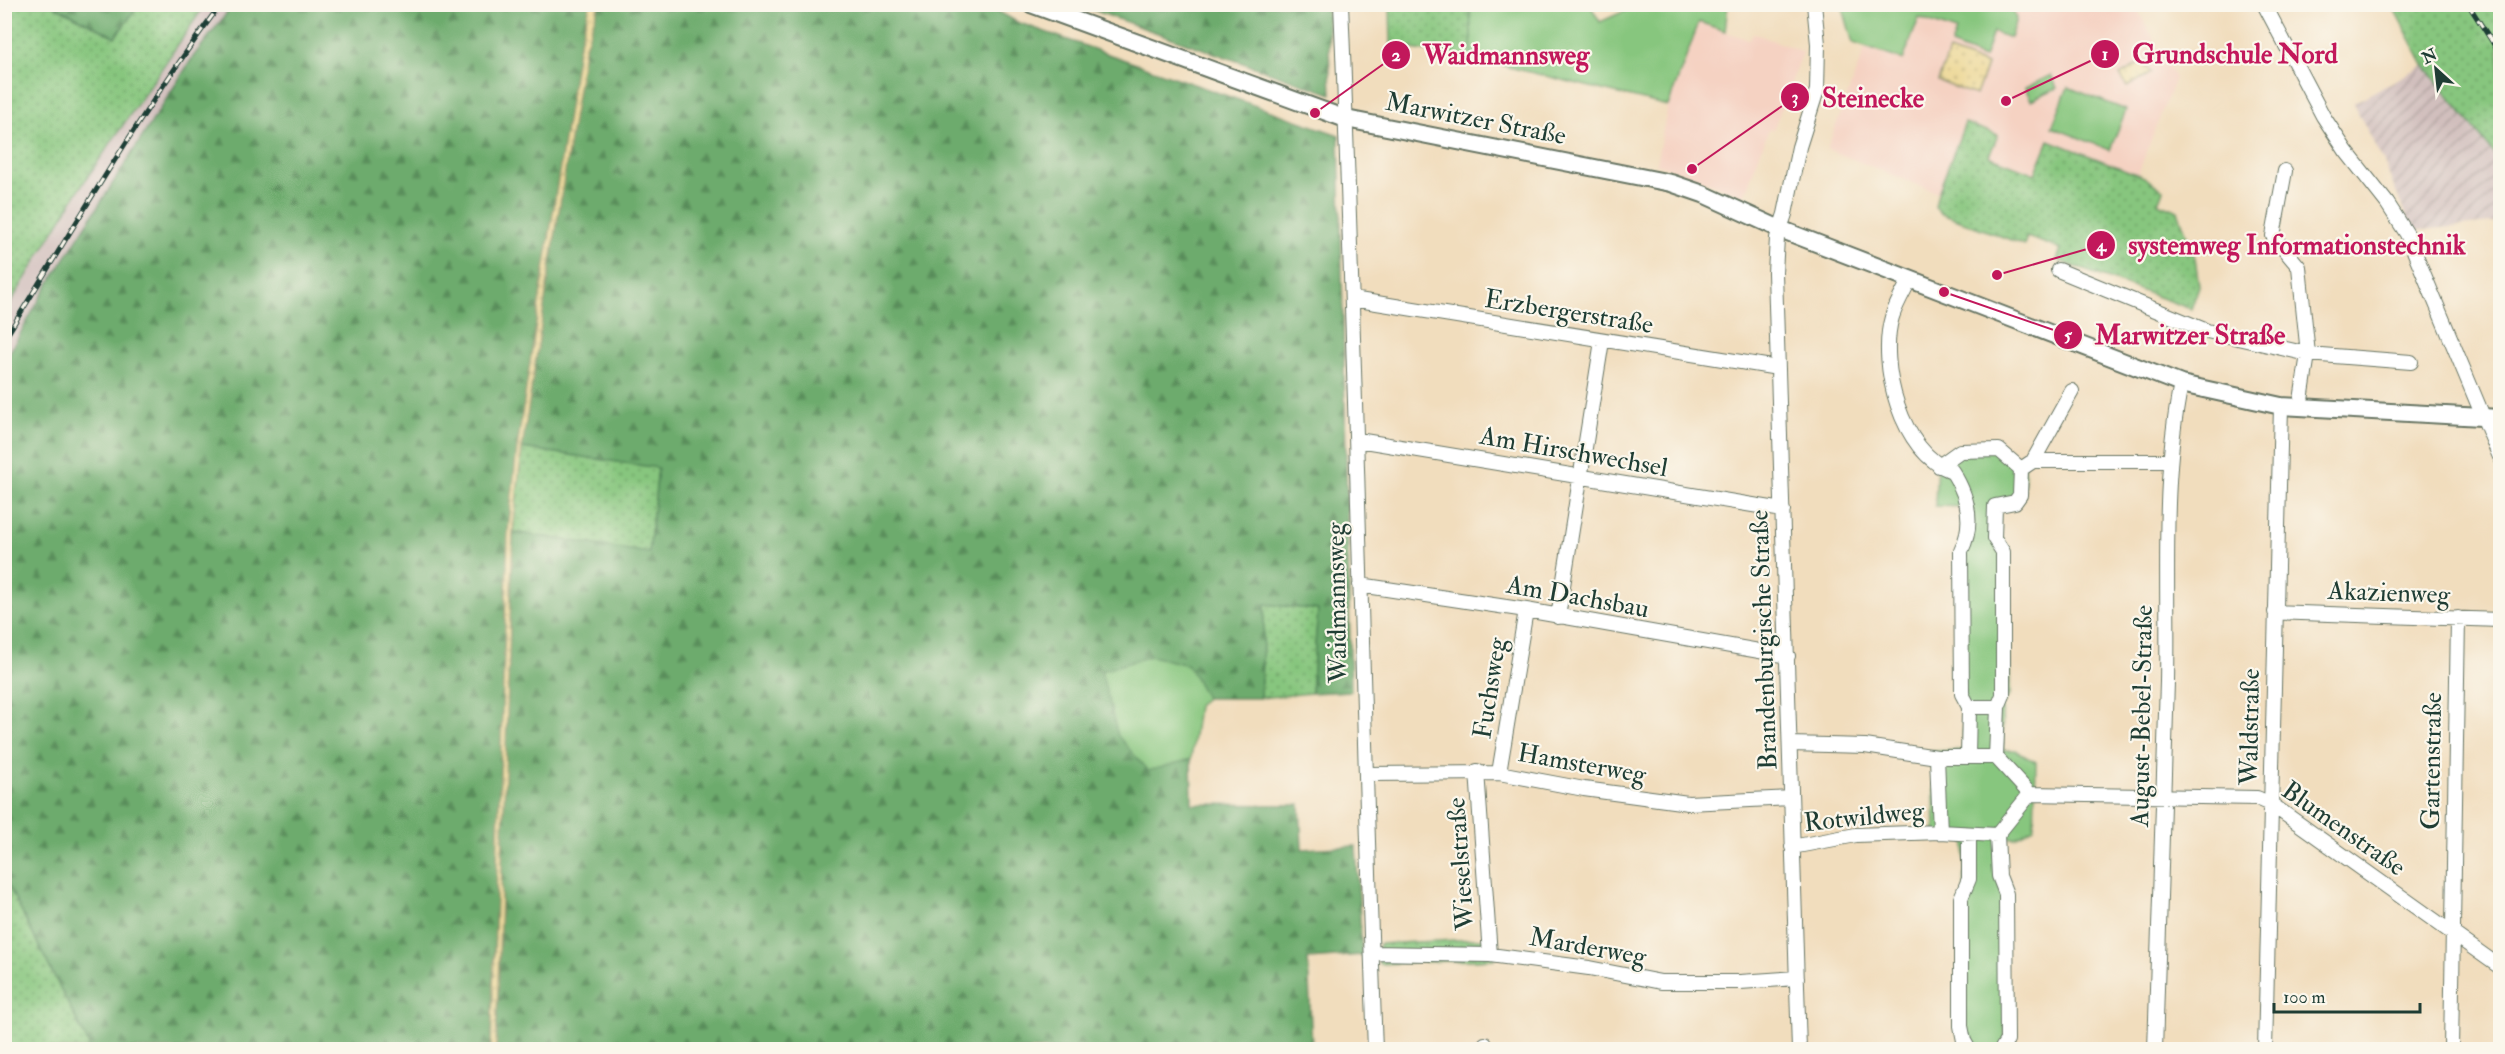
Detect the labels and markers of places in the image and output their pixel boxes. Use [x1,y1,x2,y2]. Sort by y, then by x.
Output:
callout: Grundschule Nord [2090,31,2349,76]
callout: Waidmannsweg [1381,32,1602,77]
callout: Steinecke [1780,75,1936,120]
callout: systemweg Informationstechnik [2086,222,2478,267]
callout: Marwitzer Straße [2053,312,2298,357]

